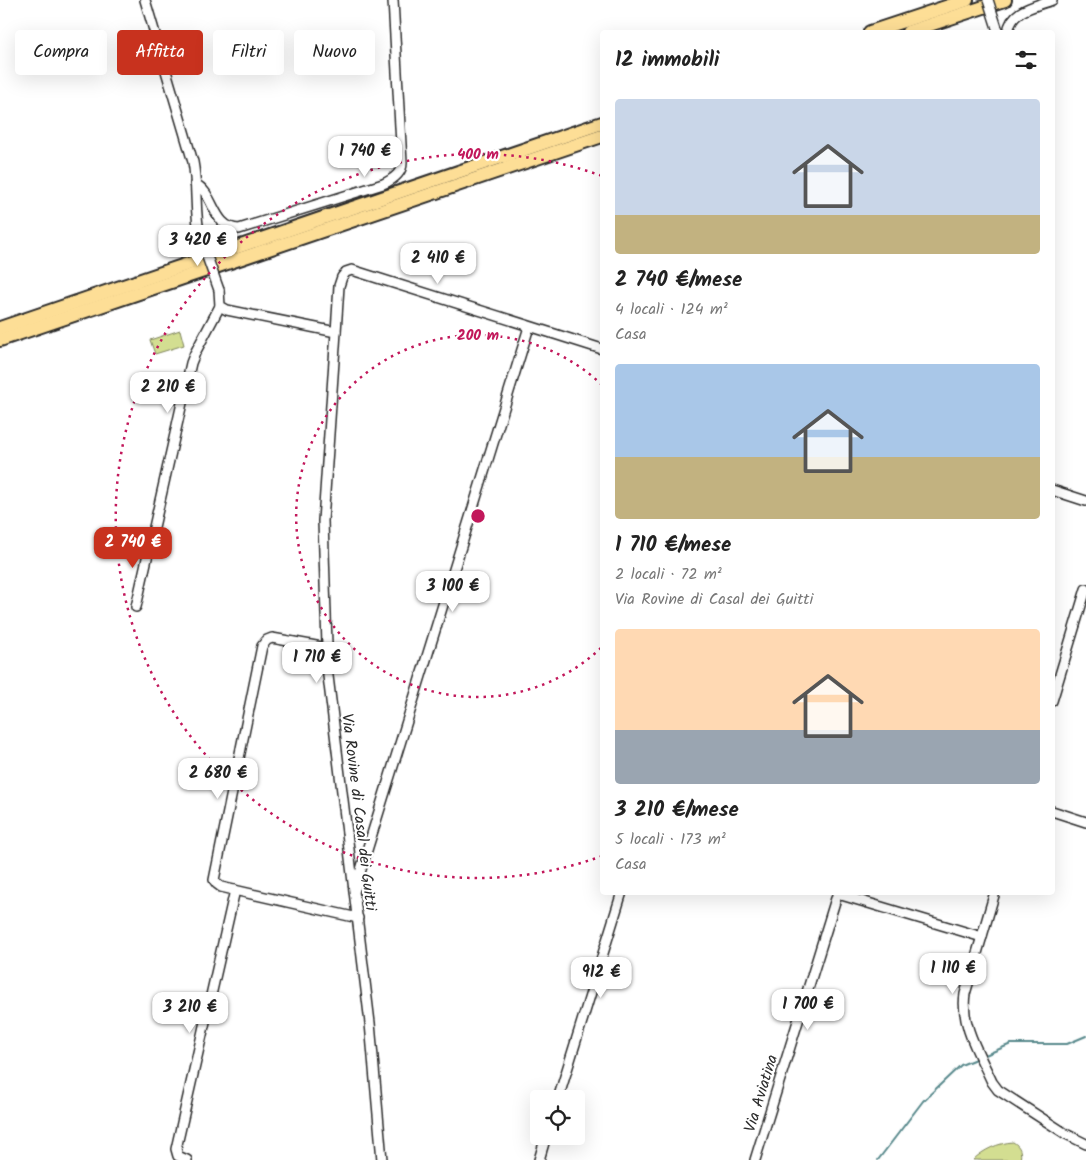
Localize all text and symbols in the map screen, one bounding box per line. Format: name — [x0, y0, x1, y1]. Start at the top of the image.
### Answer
chip: Compra — [15, 30, 107, 75]
chip: Affitta — [117, 30, 203, 75]
chip: Filtri — [213, 30, 284, 75]
chip: Nuovo — [294, 30, 375, 75]
text: 12 immobili — [615, 44, 720, 77]
icon: filters — [1012, 46, 1040, 74]
icon: home — [783, 131, 873, 221]
pin: 1 740 € — [319, 136, 411, 178]
text: 1 740 € — [339, 139, 391, 164]
text: 400 m — [457, 143, 499, 167]
pin: 3 420 € — [152, 224, 244, 267]
text: 3 420 € — [169, 228, 227, 253]
pin: 2 410 € — [392, 242, 484, 285]
text: 2 410 € — [411, 246, 465, 271]
text: 2 740 €/mese — [615, 264, 742, 297]
text: 4 locali · 124 m² — [615, 297, 728, 322]
text: Casa — [615, 322, 646, 347]
text: 200 m — [457, 324, 499, 348]
pin: 2 210 € — [122, 372, 214, 414]
text: 2 210 € — [141, 375, 195, 400]
icon: home — [783, 396, 873, 486]
centre of rings — [469, 507, 487, 525]
pin: 2 740 € — [87, 526, 179, 569]
text: 1 710 €/mese — [615, 529, 731, 562]
text: 2 740 € — [105, 530, 161, 555]
text: 2 locali · 72 m² — [615, 562, 722, 587]
pin: 3 100 € — [407, 570, 499, 613]
text: 3 100 € — [427, 574, 479, 599]
text: Via Rovine di Casal dei Guitti — [615, 587, 813, 612]
pin: 1 710 € — [271, 642, 363, 684]
text: 1 710 € — [293, 645, 341, 670]
icon: home — [783, 661, 873, 751]
street label: Via Rovine di Casal dei Guitti — [334, 712, 383, 913]
pin: 2 680 € — [172, 758, 264, 800]
text: 2 680 € — [189, 761, 247, 786]
text: 3 210 €/mese — [615, 794, 739, 827]
text: 5 locali · 173 m² — [615, 827, 726, 852]
text: Casa — [615, 852, 646, 877]
pin: 1 110 € — [907, 952, 999, 995]
pin: 912 € — [566, 956, 636, 999]
text: 1 110 € — [930, 956, 976, 981]
text: 912 € — [582, 960, 620, 985]
pin: 1 700 € — [762, 988, 854, 1031]
pin: 3 210 € — [144, 992, 236, 1034]
text: 1 700 € — [782, 992, 834, 1017]
text: 3 210 € — [163, 995, 217, 1020]
street label: Via Aviatina — [738, 1051, 785, 1135]
map controls — [530, 1090, 585, 1145]
button: locate — [530, 1090, 585, 1145]

